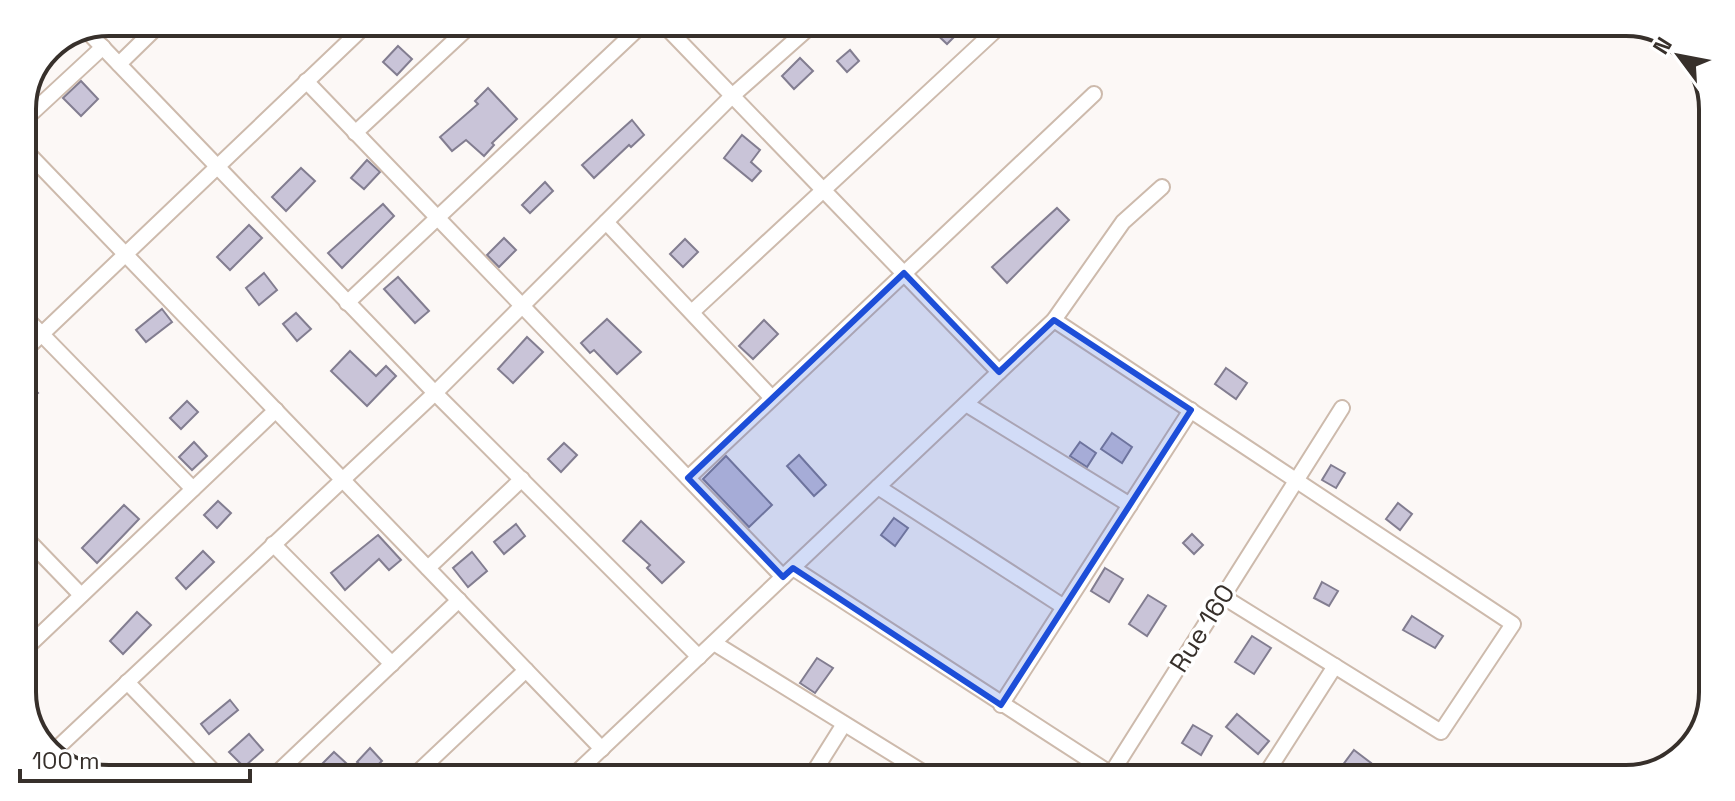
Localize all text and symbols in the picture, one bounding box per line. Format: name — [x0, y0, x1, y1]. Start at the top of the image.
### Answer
north arrow — [1639, 16, 1719, 96]
text: N — [1646, 32, 1678, 59]
street label: Rue 160 — [1162, 578, 1242, 678]
scale bar — [20, 733, 250, 783]
text: 100 m — [32, 745, 100, 776]

